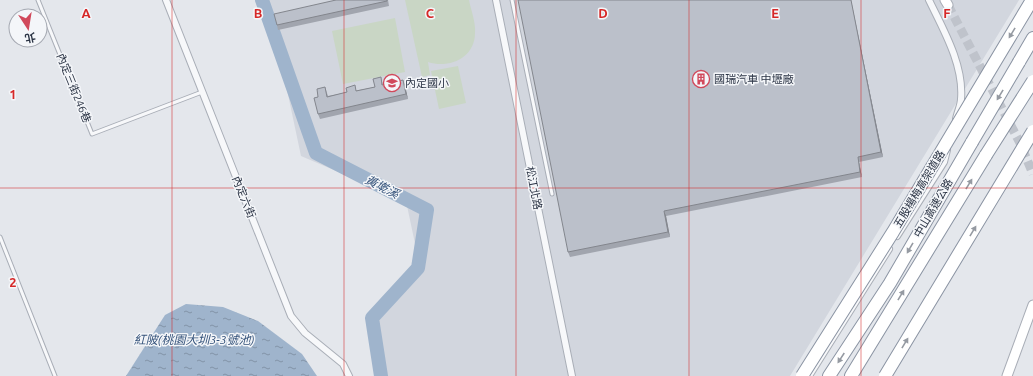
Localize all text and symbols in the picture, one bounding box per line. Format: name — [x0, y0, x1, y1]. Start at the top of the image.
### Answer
text: A — [81, 6, 91, 20]
text: B — [254, 6, 263, 20]
text: C — [426, 6, 435, 20]
text: D — [598, 6, 608, 20]
text: E — [771, 6, 779, 20]
text: F — [943, 6, 951, 20]
north arrow — [8, 8, 48, 48]
one-way arrow — [1009, 27, 1016, 39]
text: 北 — [23, 31, 37, 45]
street label: 內定三街246巷 — [55, 52, 93, 124]
building icon: 國瑞汽車 中壢廠 — [691, 69, 711, 89]
school or university icon: 內定國小 — [382, 73, 402, 93]
place label: 國瑞汽車 中壢廠 — [714, 73, 794, 85]
place label: 內定國小 — [405, 77, 449, 89]
text: 1 — [9, 87, 17, 101]
one-way arrow — [996, 89, 1003, 101]
street label: 五股楊梅高架道路 — [891, 148, 947, 230]
street label: 松江北路 — [524, 165, 544, 211]
water label: 黃墘溪 — [363, 173, 403, 201]
street label: 內定六街 — [230, 174, 258, 220]
street label: 中山高速公路 — [911, 176, 955, 240]
one-way arrow — [965, 178, 972, 190]
one-way arrow — [969, 225, 976, 237]
one-way arrow — [907, 242, 914, 254]
text: 2 — [9, 275, 17, 289]
one-way arrow — [898, 289, 905, 301]
water label: 紅陂(桃園大圳3-3號池) — [134, 333, 255, 347]
one-way arrow — [902, 337, 909, 349]
one-way arrow — [837, 353, 845, 363]

